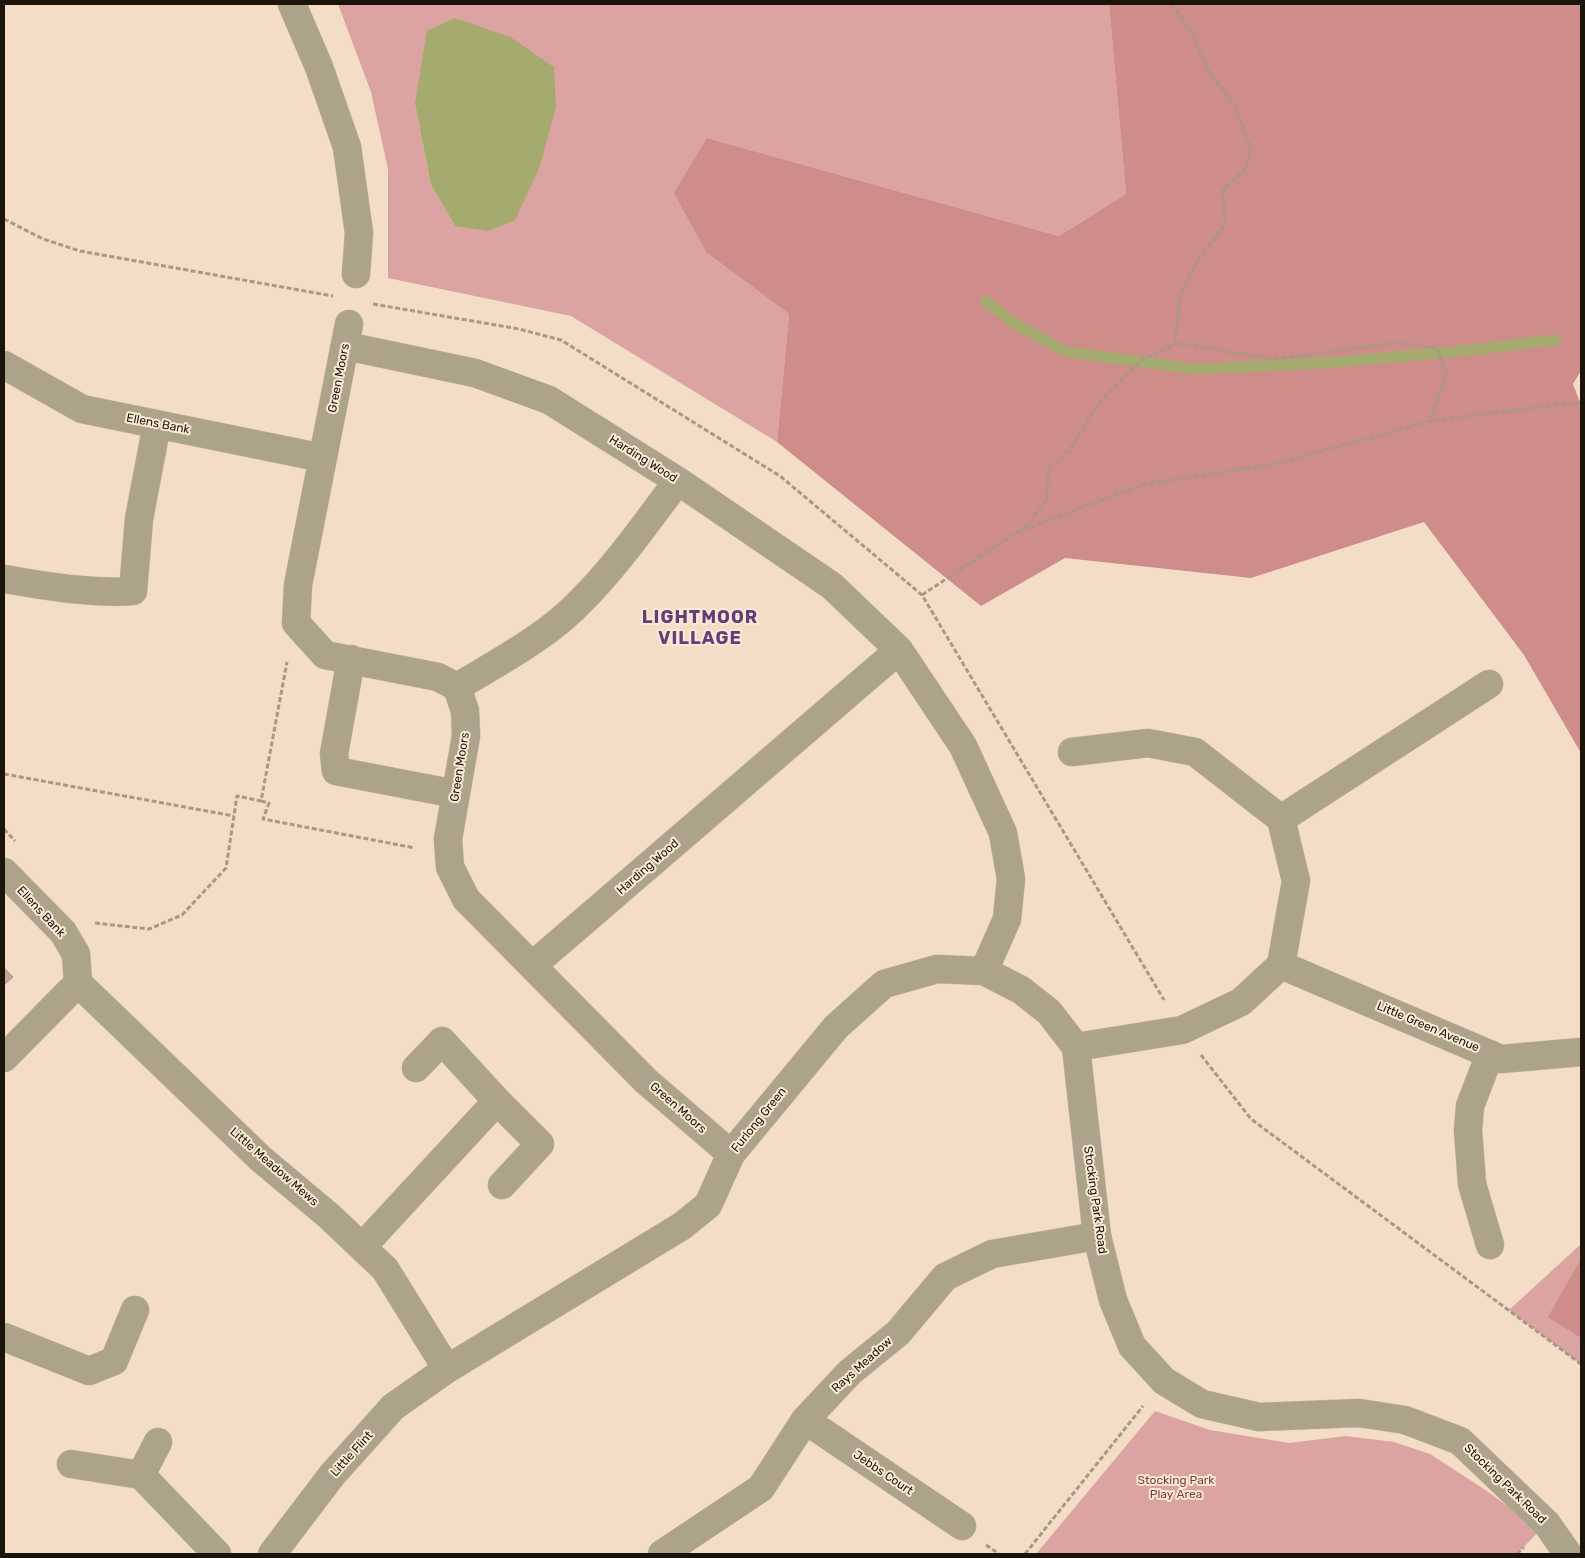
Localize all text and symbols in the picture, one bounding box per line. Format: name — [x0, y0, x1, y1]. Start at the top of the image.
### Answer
street label: Green Moors — [325, 342, 353, 414]
street label: Ellens Bank — [125, 411, 191, 437]
street label: Harding Wood — [606, 432, 680, 486]
district label: LIGHTMOOR VILLAGE — [641, 607, 759, 650]
street label: Green Moors — [447, 731, 473, 803]
street label: Harding Wood — [614, 836, 682, 898]
street label: Ellens Bank — [14, 884, 68, 940]
street label: Little Green Avenue — [1375, 999, 1481, 1055]
street label: Green Moors — [647, 1080, 709, 1136]
street label: Furlong Green — [728, 1085, 790, 1155]
street label: Little Meadow Mews — [227, 1125, 321, 1209]
street label: Stocking Park Road — [1080, 1145, 1110, 1255]
street label: Rays Meadow — [829, 1334, 895, 1396]
street label: Little Flint — [328, 1428, 376, 1480]
street label: Stocking Park Road — [1461, 1441, 1549, 1527]
street label: Jebbs Court — [850, 1448, 916, 1498]
park label: Stocking Park Play Area — [1137, 1474, 1215, 1502]

